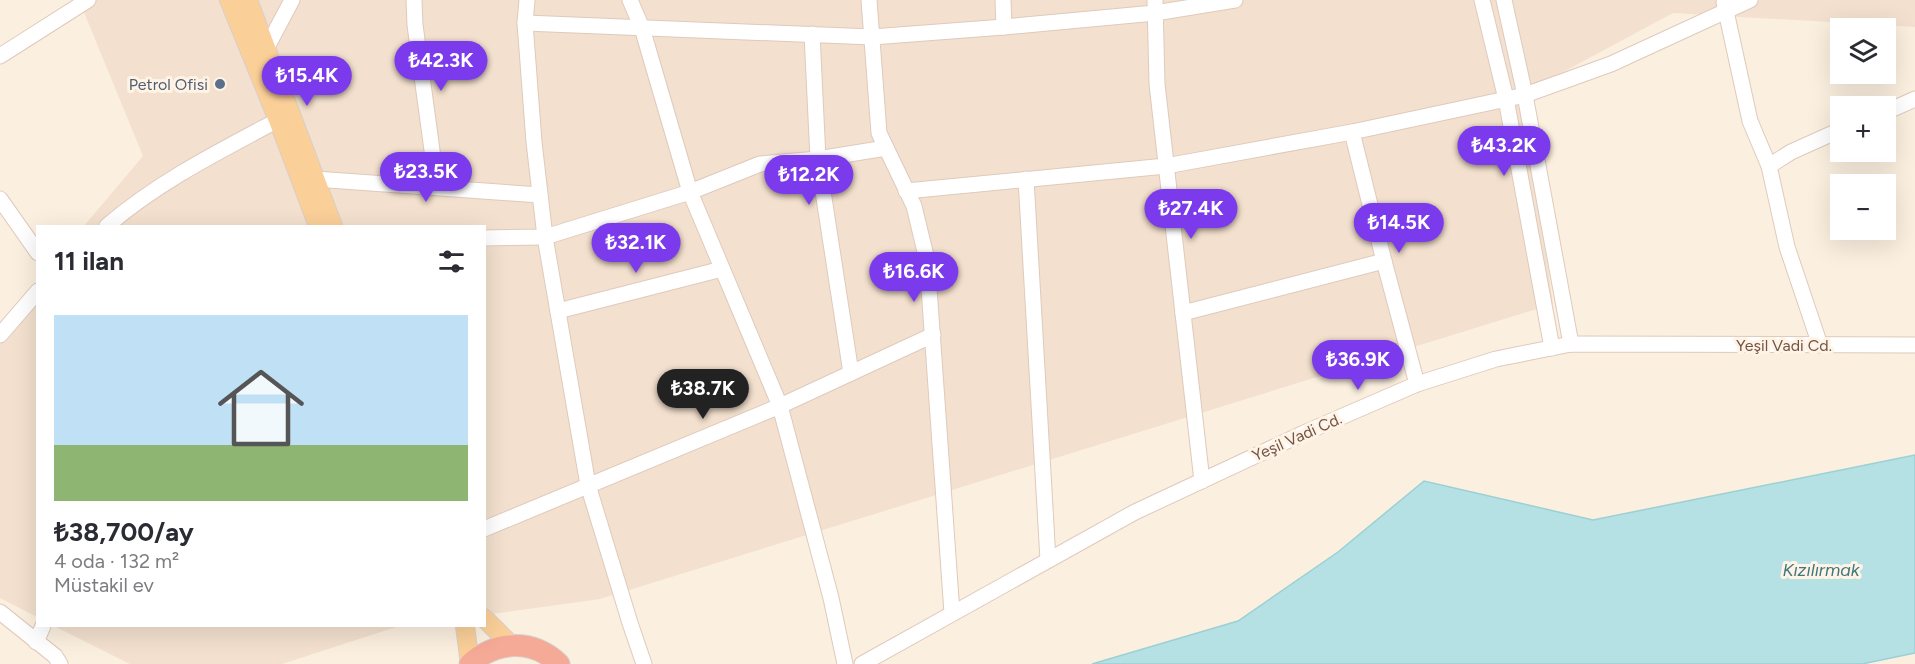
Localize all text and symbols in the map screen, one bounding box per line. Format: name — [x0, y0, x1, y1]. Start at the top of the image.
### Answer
map controls — [1830, 18, 1896, 240]
button: layers — [1830, 18, 1896, 84]
pin: ₺42.3K — [392, 41, 490, 92]
text: ₺42.3K — [408, 48, 474, 72]
pin: ₺15.4K — [258, 56, 356, 107]
text: ₺15.4K — [276, 63, 338, 87]
place label: Petrol Ofisi — [129, 75, 208, 94]
marker: Petrol Ofisi — [213, 77, 227, 91]
button: + — [1830, 96, 1896, 162]
pin: ₺43.2K — [1455, 126, 1553, 177]
text: ₺43.2K — [1471, 133, 1537, 157]
pin: ₺23.5K — [377, 152, 475, 203]
pin: ₺12.2K — [760, 155, 858, 206]
text: ₺23.5K — [394, 159, 458, 183]
text: ₺12.2K — [778, 162, 840, 186]
button: − — [1830, 174, 1896, 240]
pin: ₺27.4K — [1142, 189, 1240, 240]
text: ₺27.4K — [1158, 196, 1224, 220]
pin: ₺14.5K — [1350, 203, 1448, 254]
text: ₺14.5K — [1368, 210, 1430, 234]
pin: ₺32.1K — [587, 223, 685, 274]
text: ₺32.1K — [606, 230, 666, 254]
text: 11 ilan — [54, 245, 124, 277]
icon: filters — [435, 245, 468, 278]
pin: ₺16.6K — [865, 252, 963, 303]
text: ₺16.6K — [883, 259, 945, 283]
street label: Yeşil Vadi Cd. — [1736, 336, 1832, 355]
pin: ₺36.9K — [1309, 340, 1407, 391]
text: ₺36.9K — [1326, 347, 1390, 371]
icon: home — [207, 354, 315, 462]
pin: ₺38.7K — [654, 369, 752, 420]
text: ₺38.7K — [671, 376, 735, 400]
street label: Yeşil Vadi Cd. — [1249, 409, 1345, 465]
text: ₺38,700/ay — [54, 516, 194, 548]
text: 4 oda · 132 m² — [54, 549, 179, 573]
water label: Kızılırmak — [1782, 559, 1861, 581]
text: Müstakil ev — [54, 573, 154, 597]

